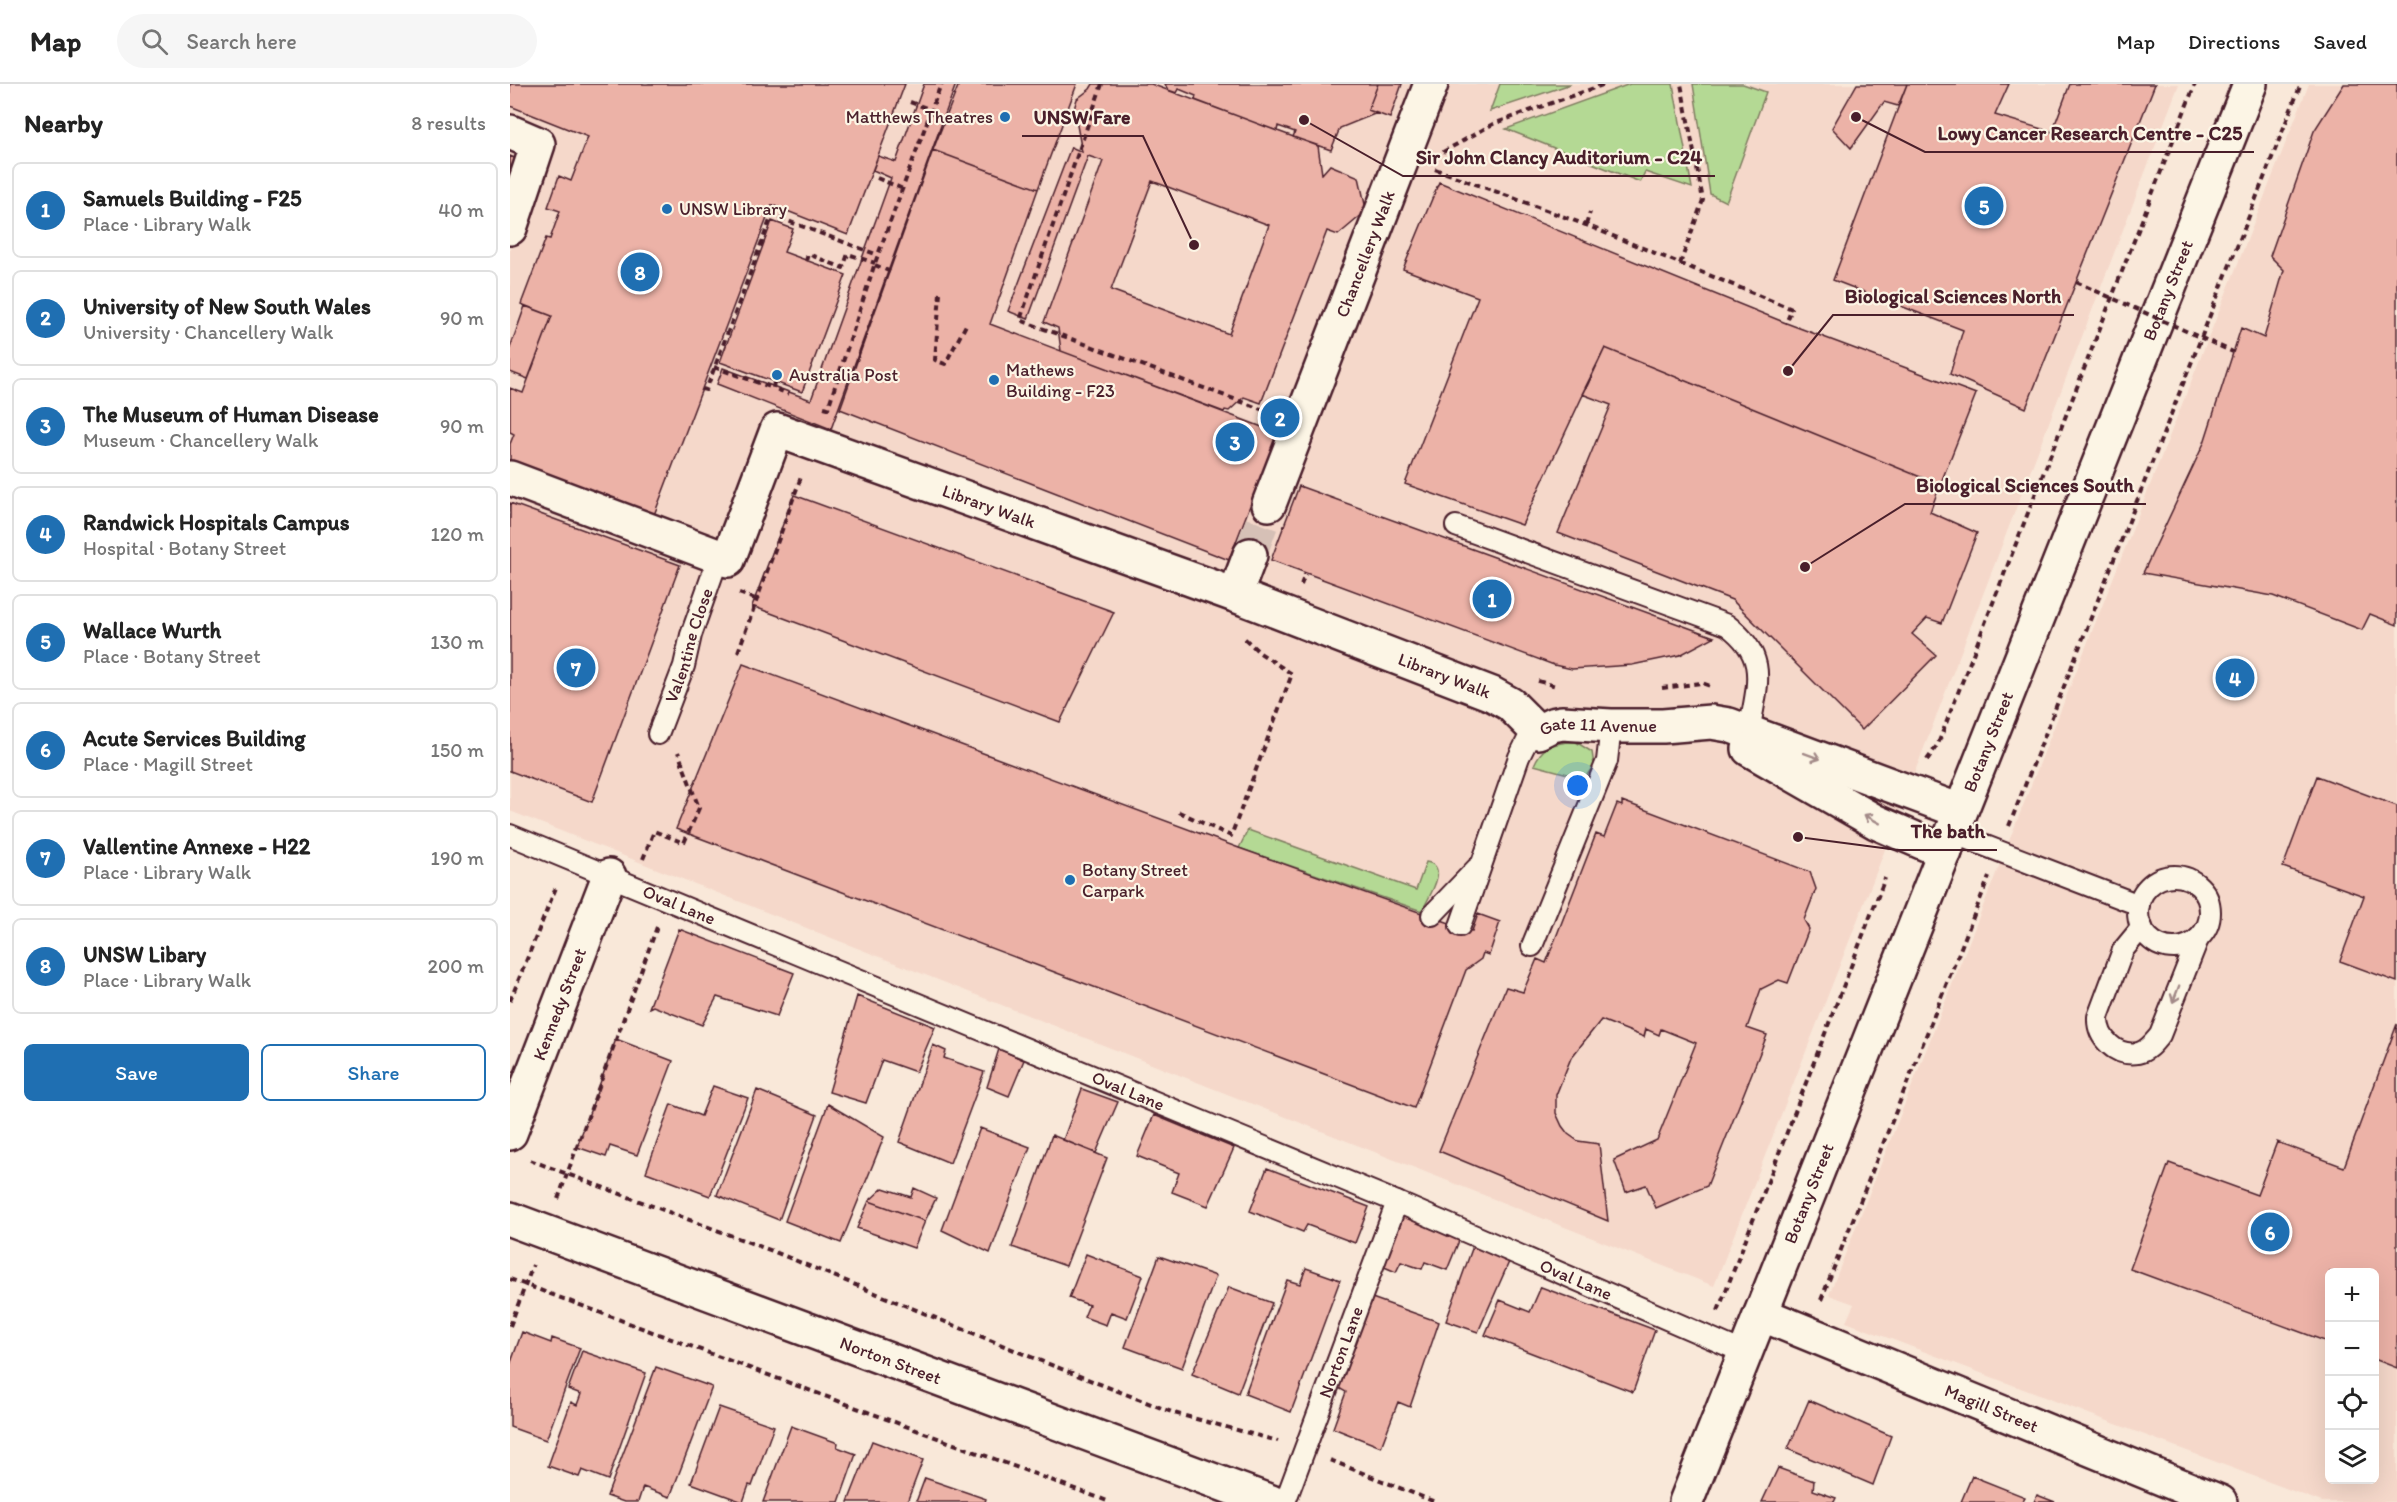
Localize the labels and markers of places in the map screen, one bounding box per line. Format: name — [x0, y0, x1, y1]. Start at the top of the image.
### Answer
callout: UNSW Fare — [1022, 98, 1143, 136]
place label: Matthews Theatres — [846, 106, 993, 128]
marker: Matthews Theatres — [998, 110, 1012, 124]
callout: Lowy Cancer Research Centre - C25 — [1925, 114, 2254, 152]
callout: Sir John Clancy Auditorium - C24 — [1403, 138, 1715, 176]
pin: 5 — [1964, 184, 2004, 228]
place label: UNSW Library — [679, 198, 787, 220]
marker: UNSW Library — [660, 202, 674, 216]
pin: 8 — [620, 250, 660, 294]
callout: Biological Sciences North — [1833, 277, 2074, 315]
place label: Mathews Building - F23 — [1006, 359, 1115, 402]
place label: Australia Post — [789, 364, 899, 386]
marker: Australia Post — [770, 368, 784, 382]
marker: Mathews Building - F23 — [987, 373, 1001, 387]
pin: 2 — [1260, 396, 1300, 440]
pin: 3 — [1216, 420, 1254, 464]
callout: Biological Sciences South — [1905, 466, 2146, 504]
pin: 1 — [1472, 576, 1512, 622]
pin: 7 — [556, 646, 596, 690]
pin: 4 — [2216, 656, 2254, 700]
callout: The bath — [1898, 812, 1997, 850]
place label: Botany Street Carpark — [1082, 859, 1188, 902]
marker: Botany Street Carpark — [1063, 873, 1077, 887]
pin: 6 — [2250, 1210, 2290, 1254]

